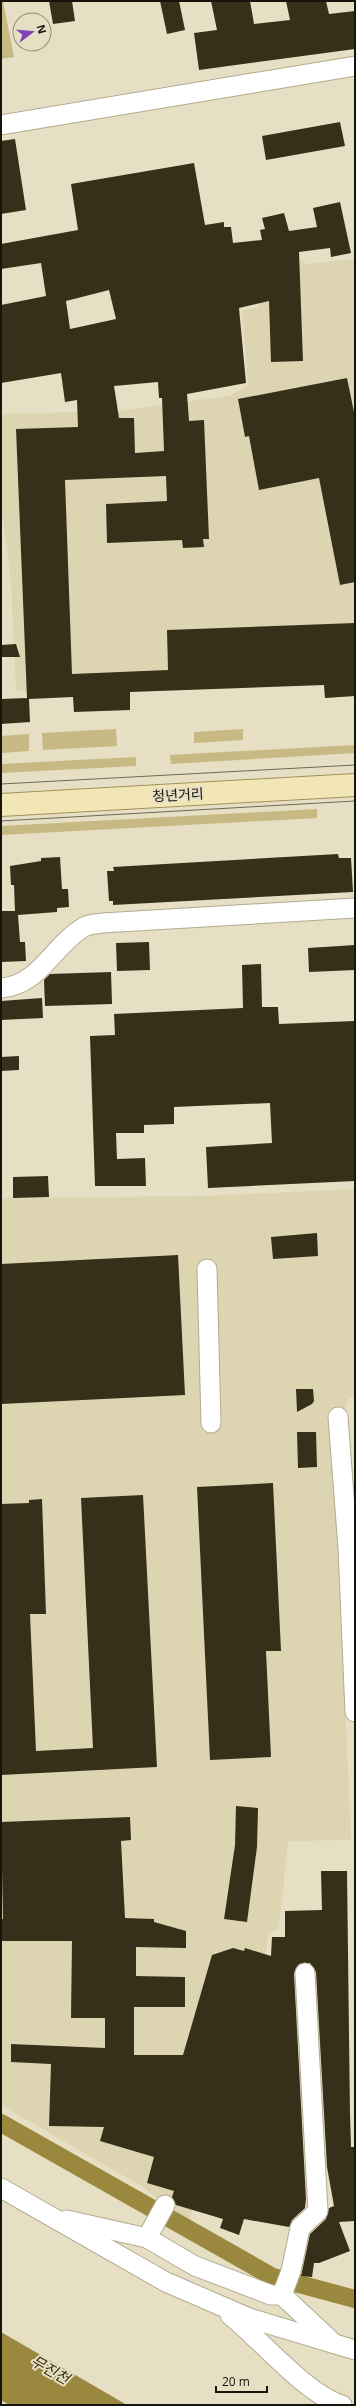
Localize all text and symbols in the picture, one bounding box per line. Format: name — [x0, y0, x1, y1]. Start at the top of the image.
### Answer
north arrow — [12, 12, 52, 52]
text: N — [34, 23, 51, 35]
street label: 청년거리 — [152, 784, 204, 805]
water label: 무진천 — [28, 2350, 75, 2389]
scale bar — [216, 2368, 267, 2394]
text: 20 m — [222, 2373, 250, 2390]

